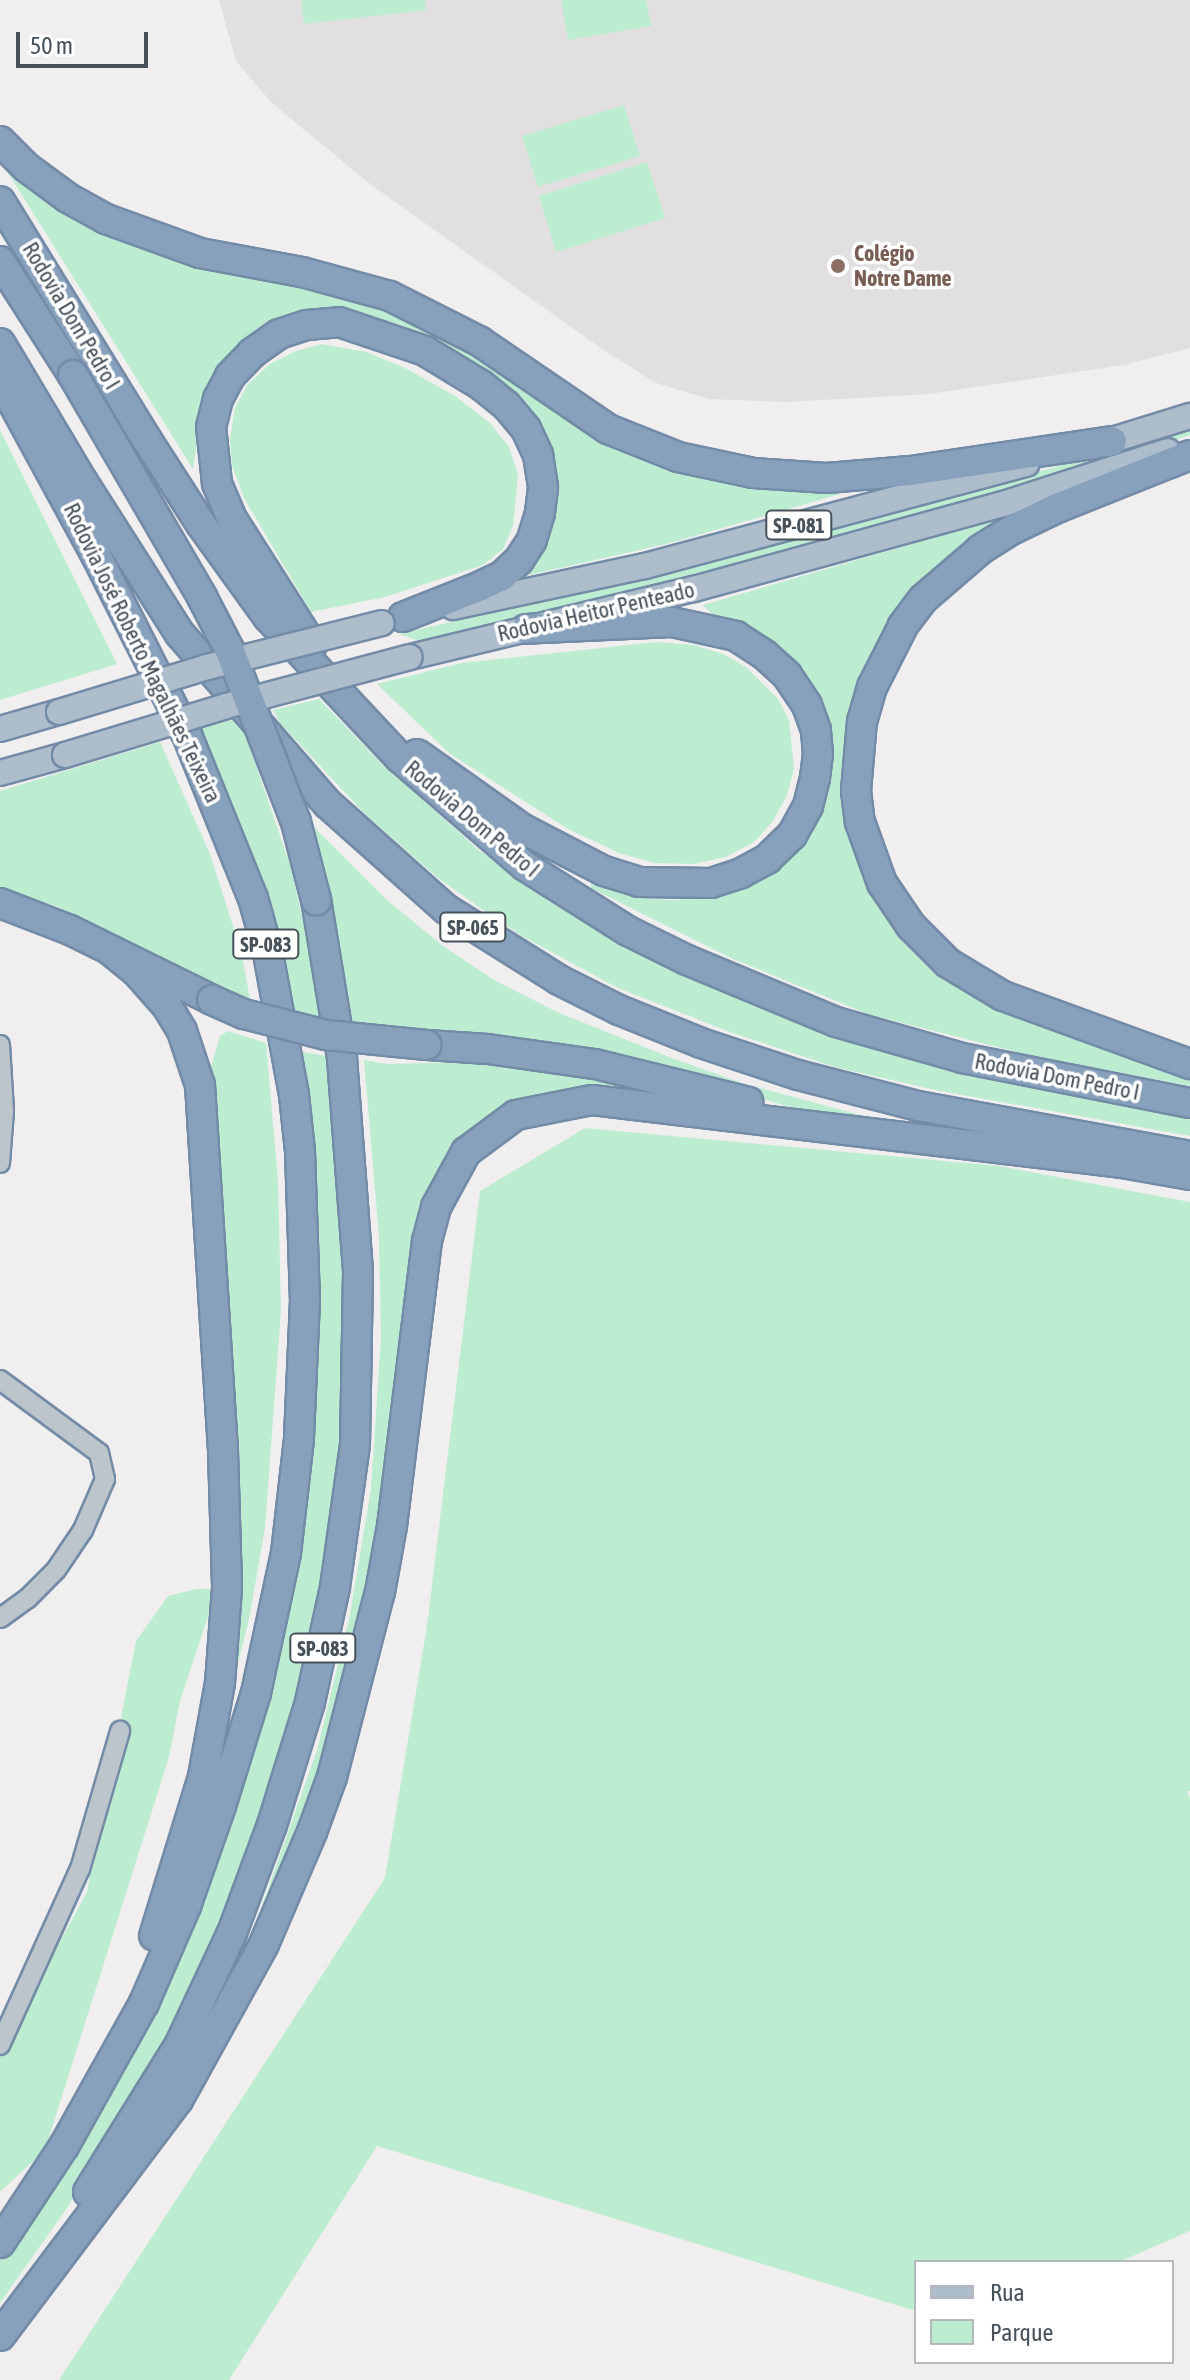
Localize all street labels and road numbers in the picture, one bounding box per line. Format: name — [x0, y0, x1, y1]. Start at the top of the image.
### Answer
street label: Rodovia Dom Pedro I — [17, 238, 125, 394]
street label: Rodovia José Roberto Magalhães Teixeira — [58, 499, 226, 807]
road number: SP-081 — [765, 509, 833, 541]
street label: Rodovia Heitor Penteado — [495, 576, 697, 648]
street label: Rodovia Dom Pedro I — [400, 755, 544, 883]
road number: SP-065 — [439, 911, 507, 943]
road number: SP-083 — [232, 928, 300, 960]
street label: Rodovia Dom Pedro I — [972, 1048, 1142, 1106]
road number: SP-083 — [289, 1632, 357, 1664]

